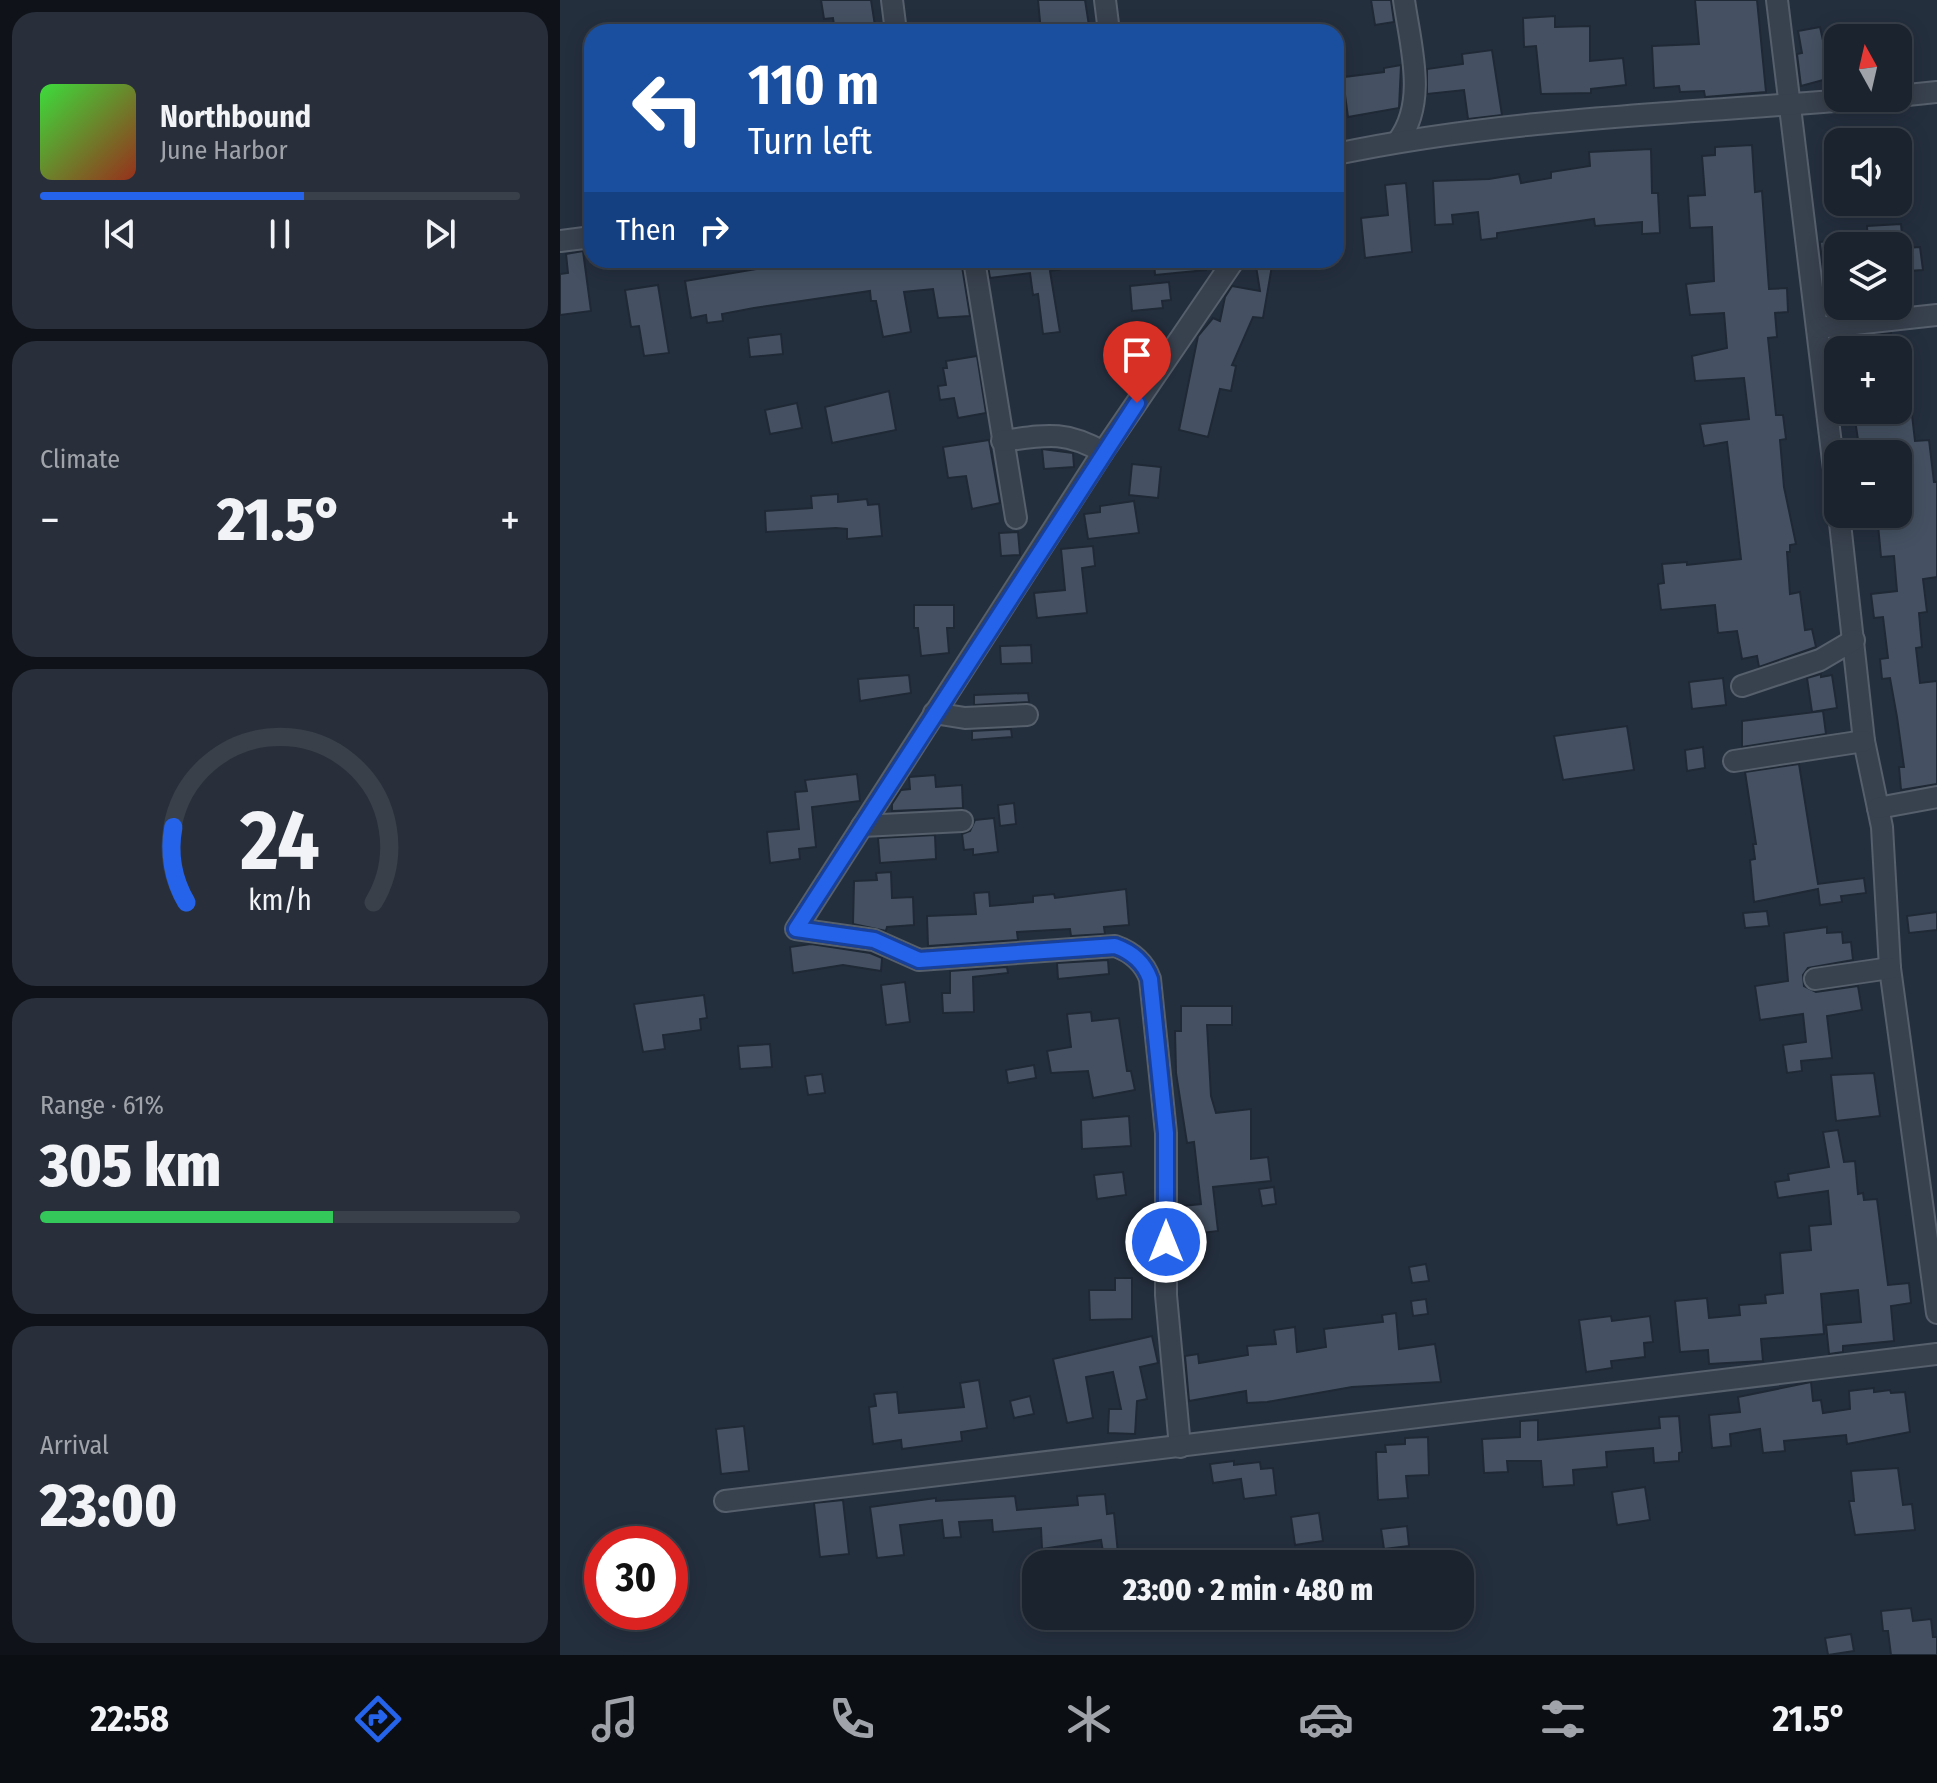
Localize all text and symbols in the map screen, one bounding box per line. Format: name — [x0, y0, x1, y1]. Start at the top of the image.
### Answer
north arrow — [1824, 24, 1912, 112]
map controls — [1824, 24, 1912, 528]
text: 110 m — [748, 52, 879, 119]
icon: left — [616, 56, 720, 160]
text: Northbound — [160, 99, 311, 135]
text: Turn left — [748, 120, 872, 164]
button: sound — [1824, 128, 1912, 216]
text: June Harbor — [160, 135, 288, 166]
icon: right — [692, 208, 736, 252]
icon: previous — [98, 212, 142, 256]
icon: pause — [258, 212, 302, 256]
icon: next — [418, 212, 462, 256]
text: Then — [616, 212, 676, 248]
button: layers — [1824, 232, 1912, 320]
pin — [1103, 321, 1171, 403]
icon: arrive — [1115, 333, 1159, 377]
button: + — [1824, 336, 1912, 424]
button: − — [1824, 440, 1912, 528]
text: Climate — [40, 444, 120, 475]
text: 21.5° — [217, 484, 343, 556]
text: − — [40, 494, 60, 547]
text: + — [500, 494, 520, 547]
text: 24 — [239, 791, 320, 891]
text: km/h — [248, 884, 312, 919]
text: Range · 61% — [40, 1090, 164, 1121]
text: 305 km — [40, 1130, 221, 1202]
position arrow — [1124, 1200, 1208, 1284]
text: Arrival — [40, 1430, 109, 1461]
text: 23:00 — [40, 1470, 177, 1542]
speed limit sign: 30 — [584, 1526, 688, 1630]
text: 23:00 · 2 min · 480 m — [1123, 1572, 1373, 1608]
icon: directions — [350, 1691, 406, 1747]
icon: music — [587, 1691, 643, 1747]
icon: phone — [824, 1691, 880, 1747]
icon: climate — [1061, 1691, 1117, 1747]
icon: car — [1298, 1691, 1354, 1747]
icon: filters — [1535, 1691, 1591, 1747]
text: 22:58 — [91, 1697, 169, 1741]
text: 21.5° — [1772, 1697, 1846, 1741]

